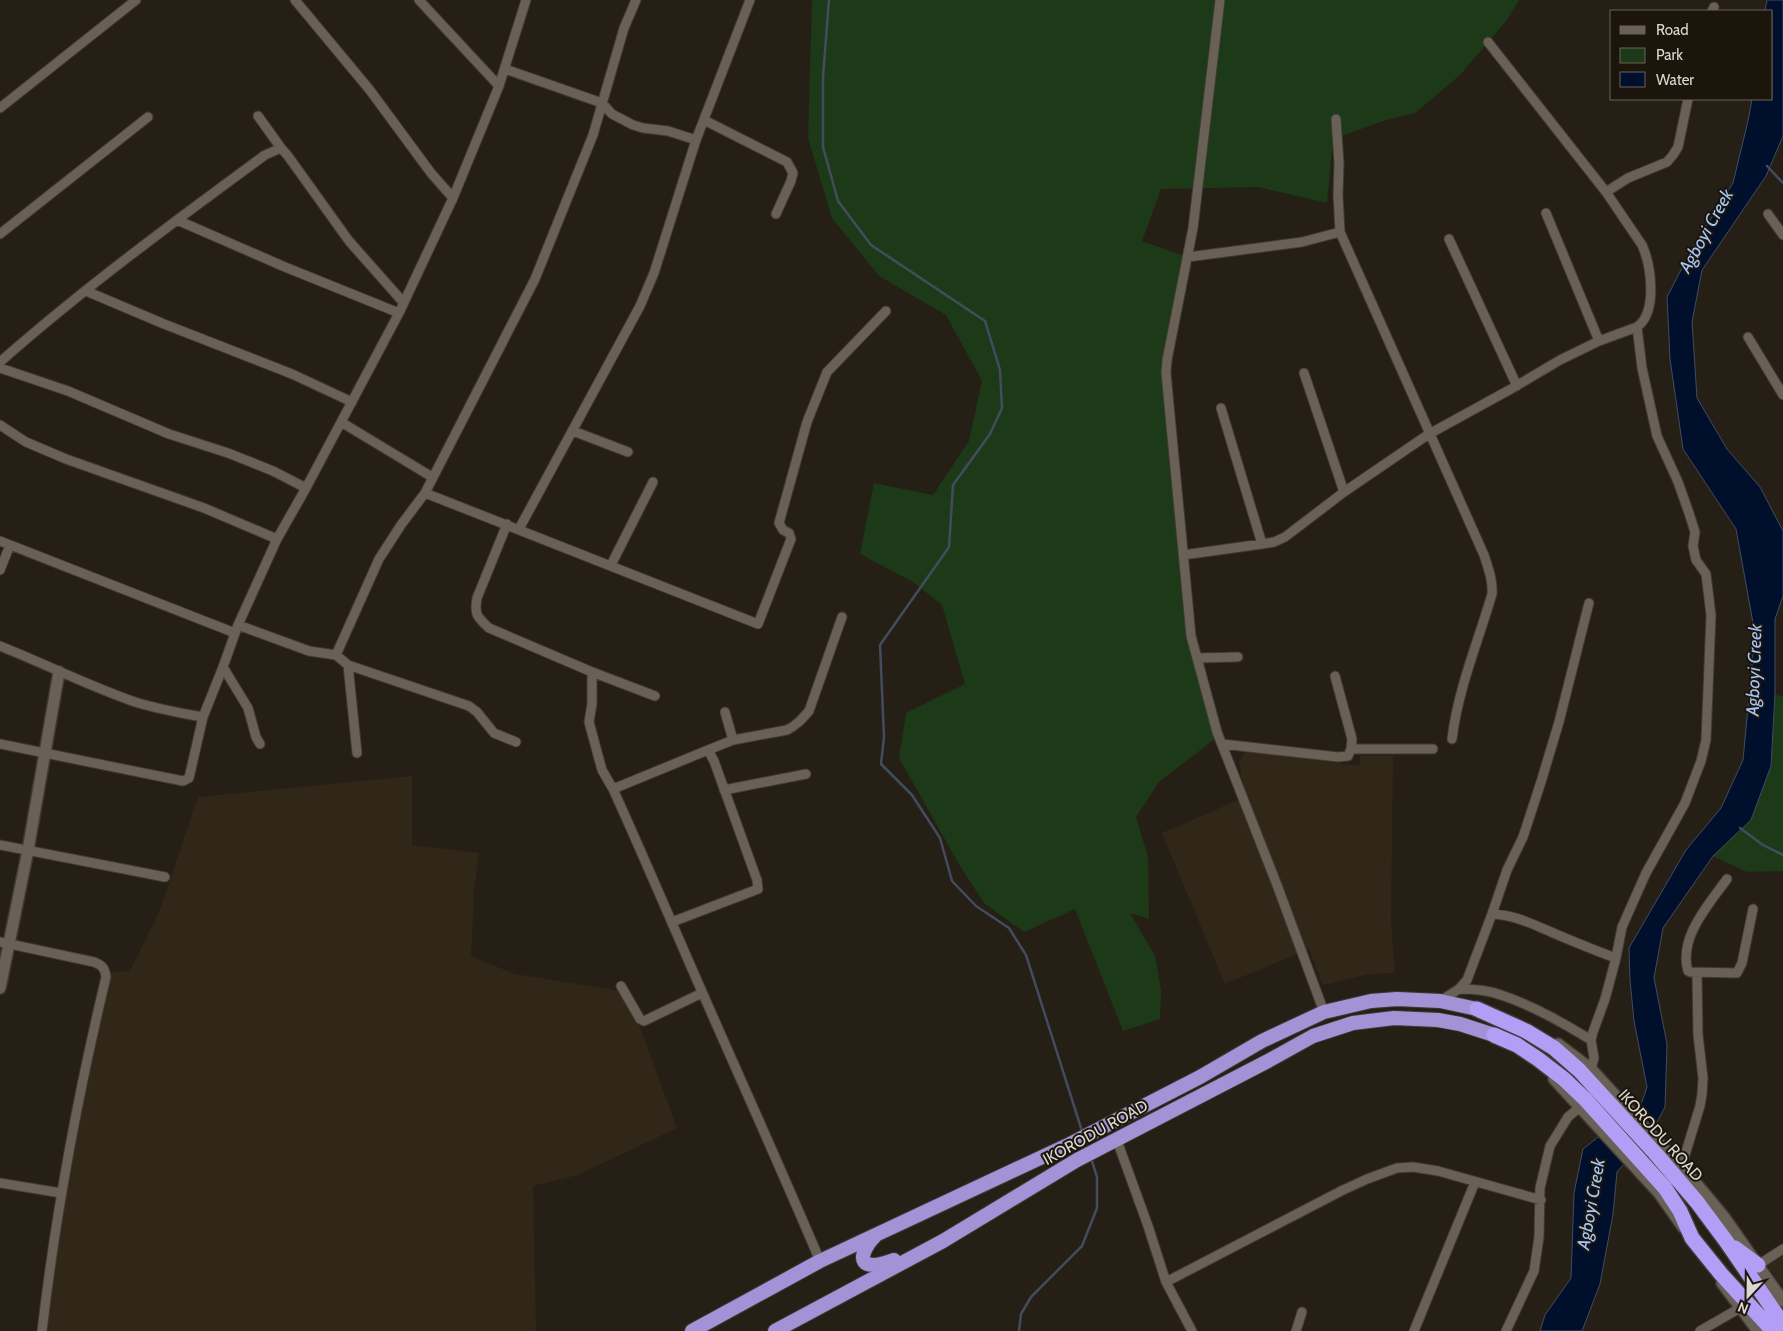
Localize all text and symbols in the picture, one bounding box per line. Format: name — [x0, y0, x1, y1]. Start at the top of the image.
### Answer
legend — [1610, 10, 1773, 100]
text: Road — [1656, 21, 1689, 39]
text: Park — [1656, 46, 1683, 64]
text: Water — [1656, 71, 1694, 89]
water label: Agboyi Creek — [1674, 184, 1739, 278]
water label: Agboyi Creek — [1741, 622, 1767, 718]
street label: IKORODU ROAD — [1614, 1085, 1707, 1185]
street label: IKORODU ROAD — [1039, 1096, 1151, 1169]
water label: Agboyi Creek — [1572, 1155, 1610, 1252]
north arrow — [1723, 1271, 1773, 1321]
text: N — [1735, 1298, 1751, 1318]

